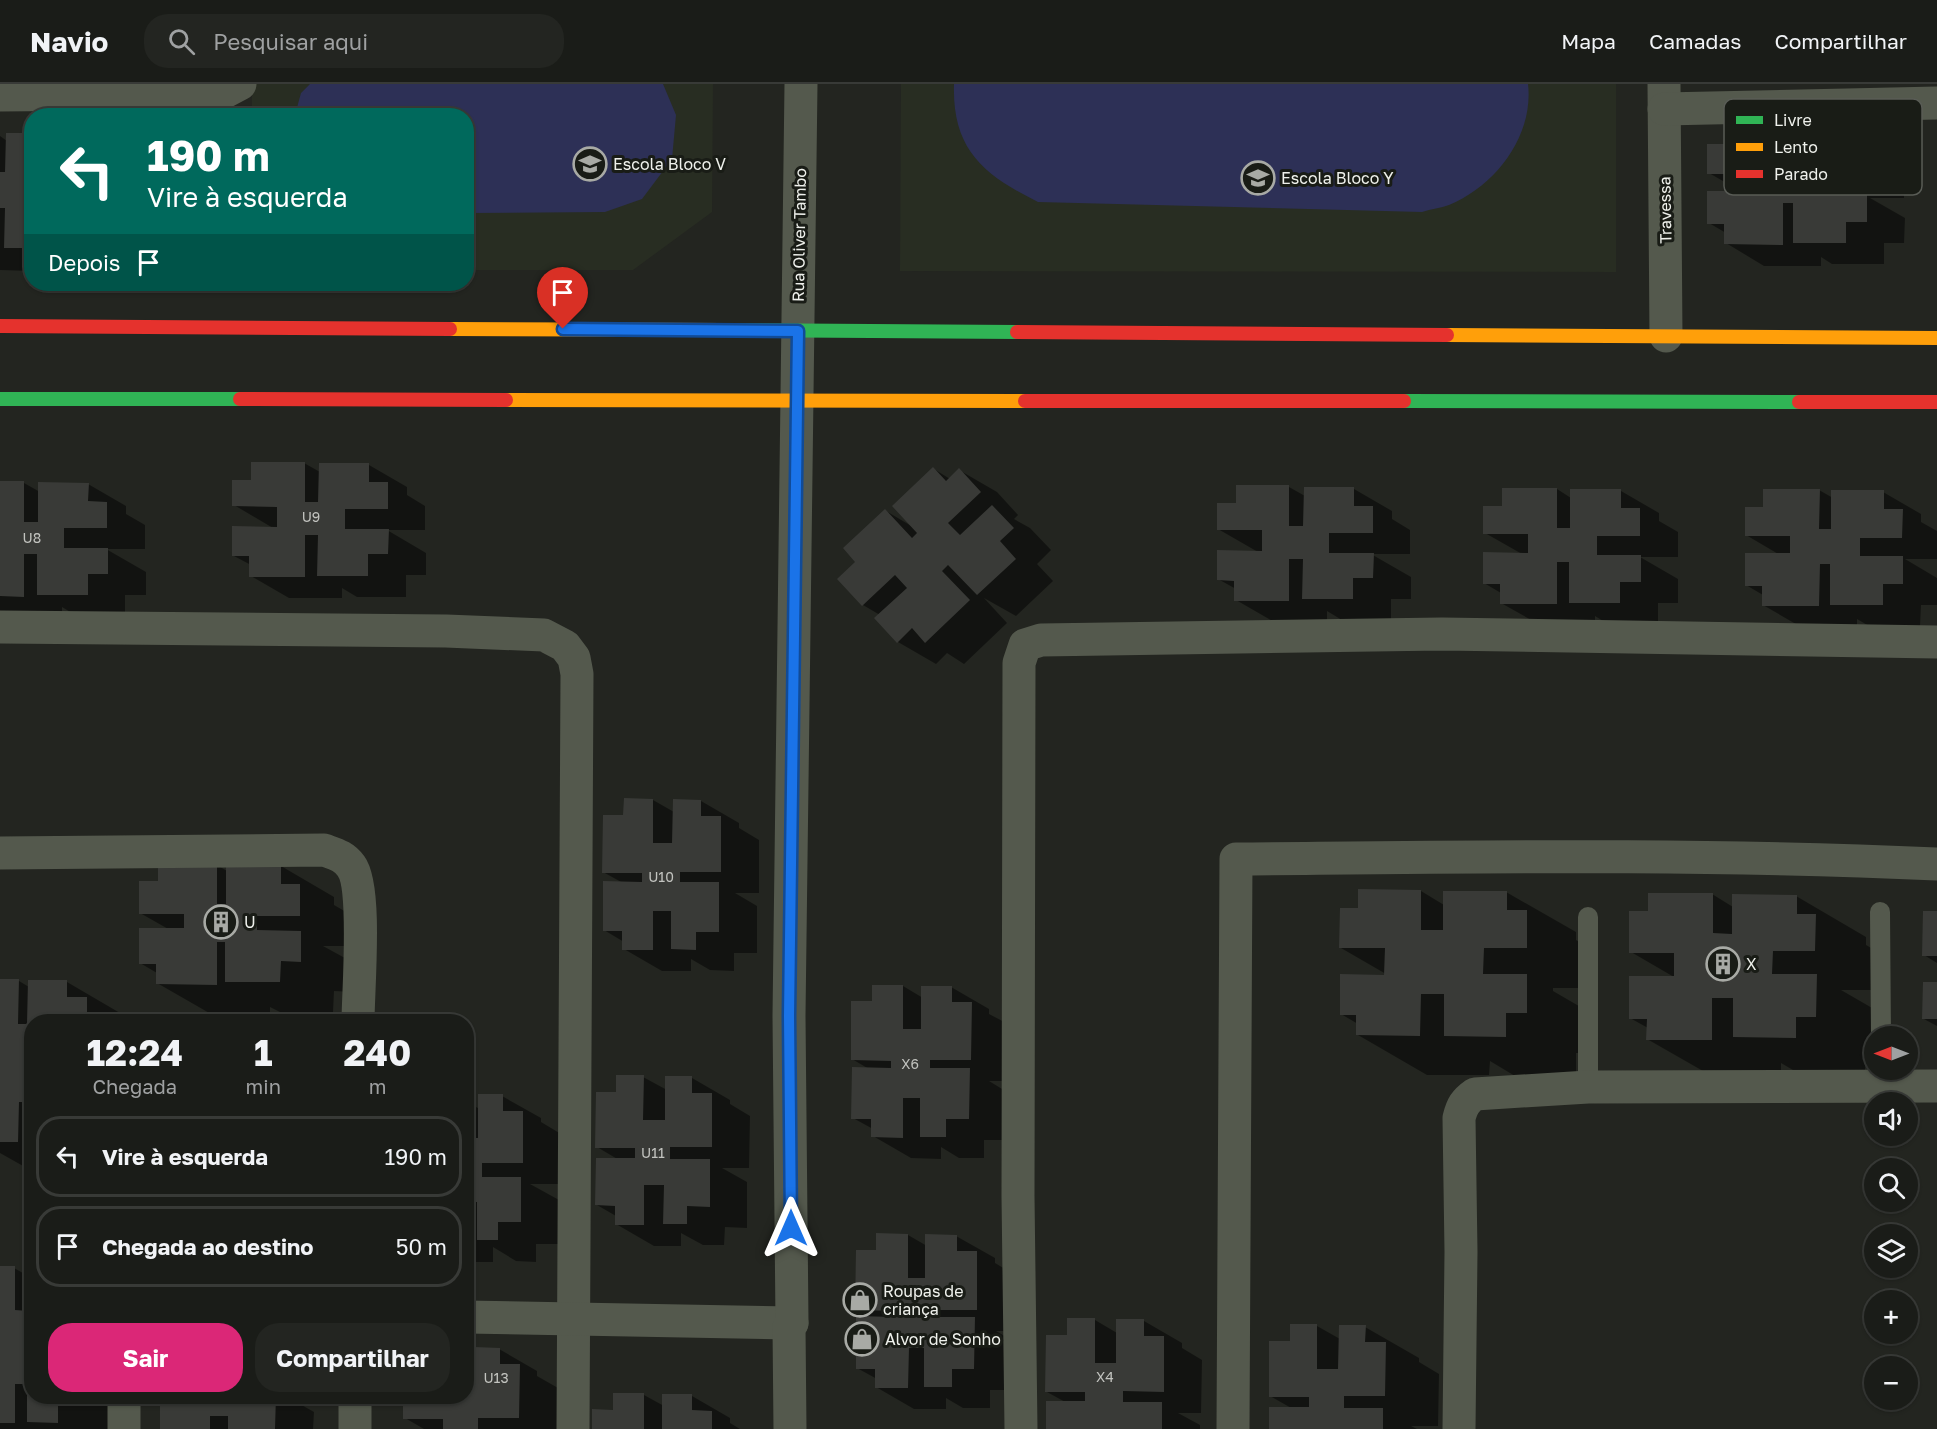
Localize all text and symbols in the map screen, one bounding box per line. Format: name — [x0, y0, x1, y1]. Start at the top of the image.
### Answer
search box — [144, 14, 564, 68]
text: Navio — [30, 25, 108, 58]
icon: search — [165, 25, 198, 58]
text: Pesquisar aqui — [213, 28, 368, 55]
text: Mapa — [1561, 28, 1616, 54]
text: Camadas — [1649, 28, 1741, 54]
text: Compartilhar — [1774, 28, 1907, 54]
legend — [1724, 99, 1922, 195]
text: Livre — [1774, 110, 1812, 130]
text: 190 m — [147, 130, 270, 180]
icon: left — [48, 132, 126, 210]
text: Lento — [1774, 137, 1818, 157]
school or university icon: Escola Bloco V — [572, 146, 608, 182]
place label: Escola Bloco V — [613, 154, 726, 174]
school or university icon: Escola Bloco Y — [1240, 160, 1276, 196]
text: Parado — [1774, 164, 1828, 184]
street label: Rua Oliver Tambo — [788, 168, 810, 302]
place label: Escola Bloco Y — [1281, 168, 1394, 188]
street label: Travessa — [1654, 176, 1676, 244]
text: Vire à esquerda — [147, 181, 348, 213]
icon: arrive — [132, 246, 165, 279]
text: Depois — [48, 249, 120, 276]
pin — [537, 267, 588, 329]
icon: arrive — [546, 276, 579, 309]
house number: U9 — [302, 508, 320, 525]
house number: U8 — [23, 529, 41, 546]
house number: U10 — [648, 868, 674, 885]
building icon: U — [203, 904, 239, 940]
place label: U — [244, 912, 256, 932]
building icon: X — [1705, 946, 1741, 982]
place label: X — [1746, 954, 1757, 974]
north arrow — [1864, 1026, 1918, 1080]
map controls — [1864, 1026, 1918, 1410]
text: 12:24 — [87, 1031, 183, 1074]
text: 1 — [254, 1031, 273, 1074]
text: 240 — [344, 1031, 411, 1074]
house number: X6 — [901, 1055, 919, 1072]
text: Chegada — [92, 1074, 177, 1098]
text: min — [246, 1074, 281, 1098]
text: m — [369, 1074, 386, 1098]
button: sound — [1864, 1092, 1918, 1146]
icon: left — [51, 1140, 84, 1173]
text: Vire à esquerda — [102, 1143, 268, 1170]
text: 190 m — [384, 1143, 447, 1170]
house number: U11 — [641, 1144, 665, 1161]
button: search — [1864, 1158, 1918, 1212]
position arrow — [759, 1196, 823, 1260]
button: layers — [1864, 1224, 1918, 1278]
icon: arrive — [51, 1230, 84, 1263]
text: Chegada ao destino — [102, 1233, 314, 1260]
text: 50 m — [396, 1233, 447, 1260]
place label: Roupas de criança — [883, 1281, 963, 1319]
shop icon: Roupas de criança — [842, 1282, 878, 1318]
button: + — [1864, 1290, 1918, 1344]
shop icon: Alvor de Sonho — [844, 1321, 880, 1357]
button: Sair — [48, 1323, 243, 1392]
button: Compartilhar — [255, 1323, 450, 1392]
place label: Alvor de Sonho — [885, 1329, 1001, 1349]
button: − — [1864, 1356, 1918, 1410]
house number: X4 — [1096, 1368, 1114, 1385]
house number: U13 — [483, 1369, 509, 1386]

